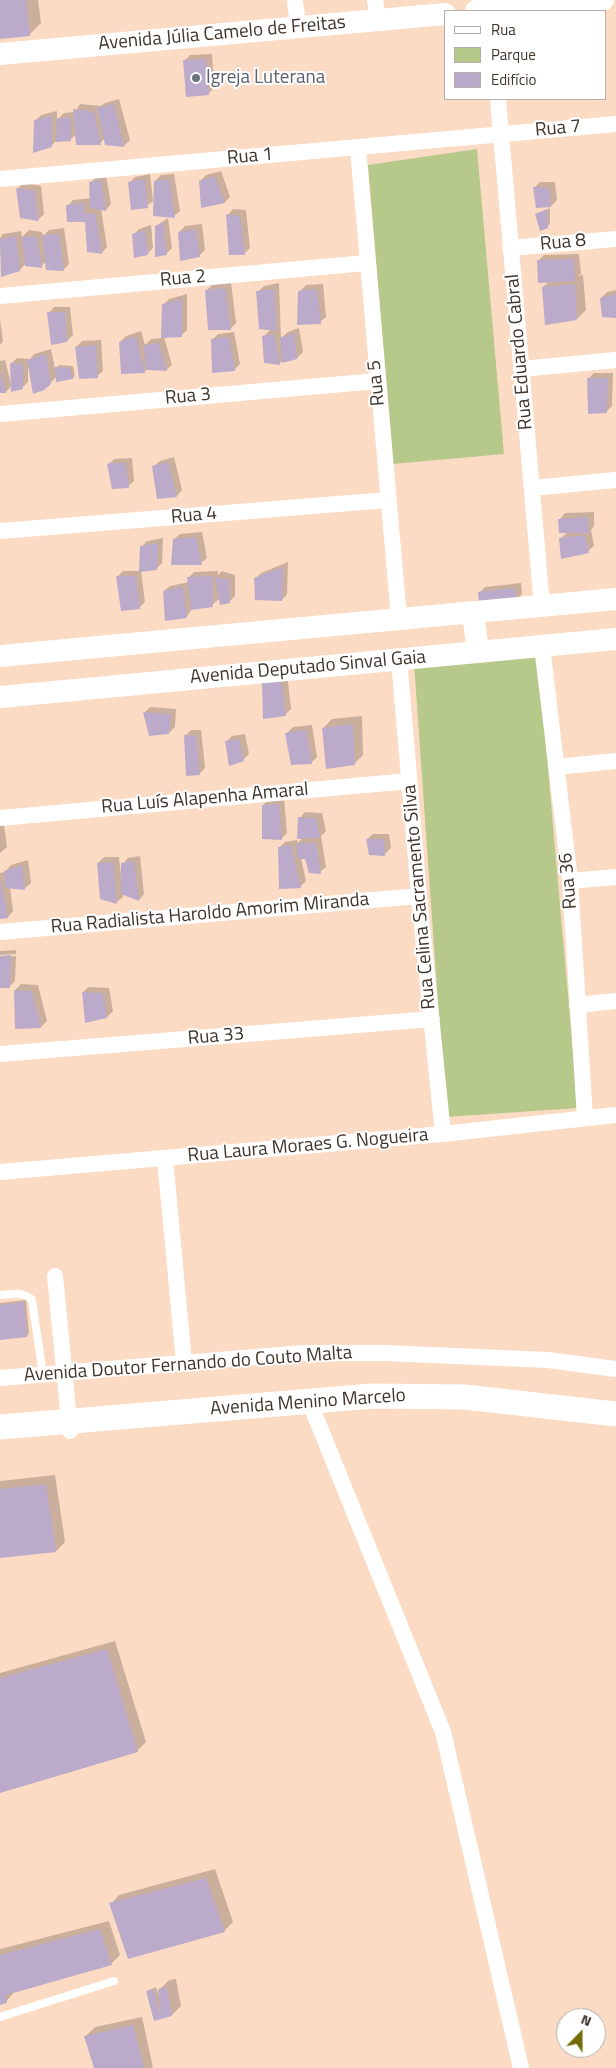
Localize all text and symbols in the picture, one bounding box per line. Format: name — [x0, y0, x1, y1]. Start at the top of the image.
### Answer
legend — [444, 10, 606, 100]
street label: Avenida Júlia Camelo de Freitas — [97, 12, 347, 56]
text: Rua — [491, 18, 516, 41]
text: Parque — [491, 43, 536, 66]
place label: Igreja Luterana — [206, 67, 325, 89]
text: Edifício — [491, 68, 536, 91]
marker: Igreja Luterana — [190, 72, 202, 84]
street label: Rua 7 — [534, 116, 582, 142]
street label: Rua 1 — [226, 144, 274, 170]
street label: Rua 8 — [539, 230, 587, 256]
street label: Rua 2 — [159, 266, 207, 292]
street label: Rua Eduardo Cabral — [502, 273, 538, 431]
street label: Rua 5 — [364, 359, 390, 407]
street label: Rua 3 — [164, 384, 212, 410]
street label: Rua 4 — [170, 503, 218, 529]
street label: Avenida Deputado Sinval Gaia — [189, 646, 427, 690]
street label: Rua Luís Alapenha Amaral — [100, 779, 310, 819]
street label: Rua Celina Sacramento Silva — [399, 784, 441, 1010]
street label: Rua 36 — [555, 852, 583, 910]
street label: Rua Radialista Haroldo Amorim Miranda — [50, 889, 370, 939]
street label: Rua 33 — [187, 1023, 245, 1051]
street label: Rua Laura Moraes G. Nogueira — [187, 1124, 429, 1168]
street label: Avenida Doutor Fernando do Couto Malta — [23, 1342, 353, 1388]
street label: Avenida Menino Marcelo — [209, 1385, 407, 1421]
north arrow — [556, 2008, 606, 2058]
text: N — [578, 2008, 595, 2031]

